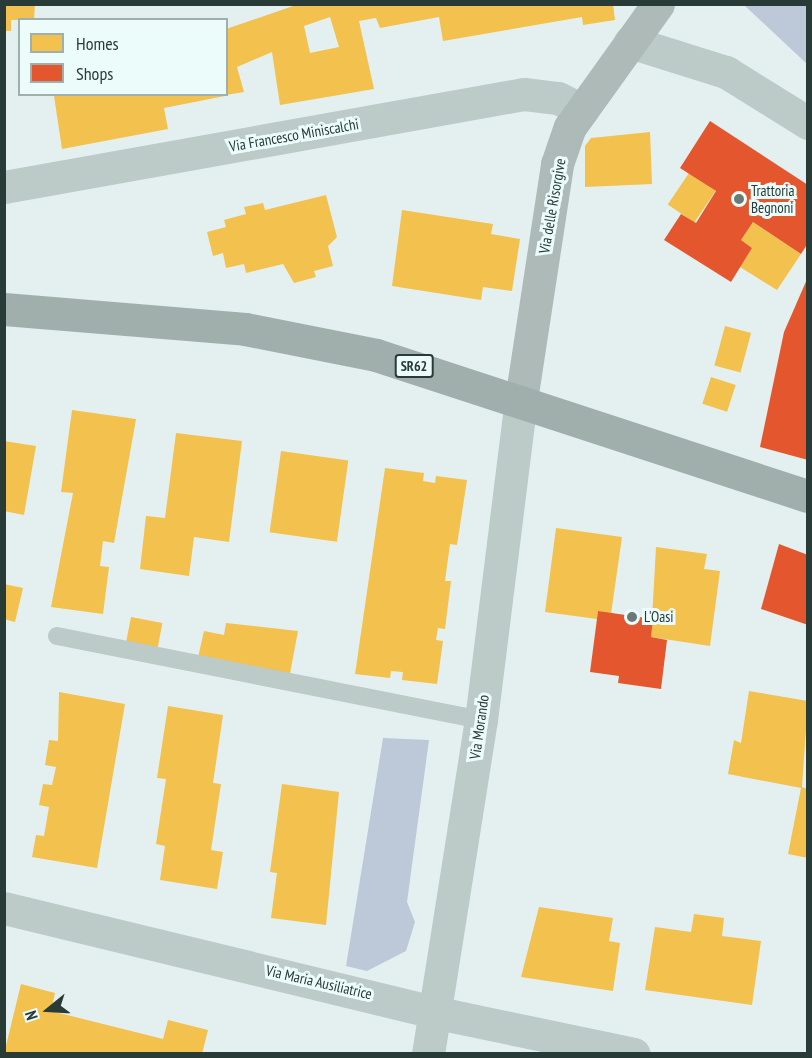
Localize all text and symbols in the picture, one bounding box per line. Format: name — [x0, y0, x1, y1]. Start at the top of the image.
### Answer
legend — [18, 18, 228, 96]
text: Homes — [76, 32, 119, 55]
text: Shops — [76, 62, 113, 85]
street label: Via Francesco Miniscalchi — [228, 115, 360, 155]
street label: Via delle Risorgive — [535, 157, 569, 255]
place label: Trattoria Begnoni — [751, 181, 795, 216]
marker: Trattoria Begnoni — [732, 192, 746, 206]
road number: SR62 — [394, 355, 434, 377]
place label: L'Oasi — [644, 608, 673, 626]
marker: L'Oasi — [625, 610, 639, 624]
street label: Via Morando — [466, 694, 492, 760]
street label: Via Maria Ausiliatrice — [264, 961, 374, 1003]
north arrow — [18, 980, 78, 1040]
text: N — [20, 1008, 42, 1023]

